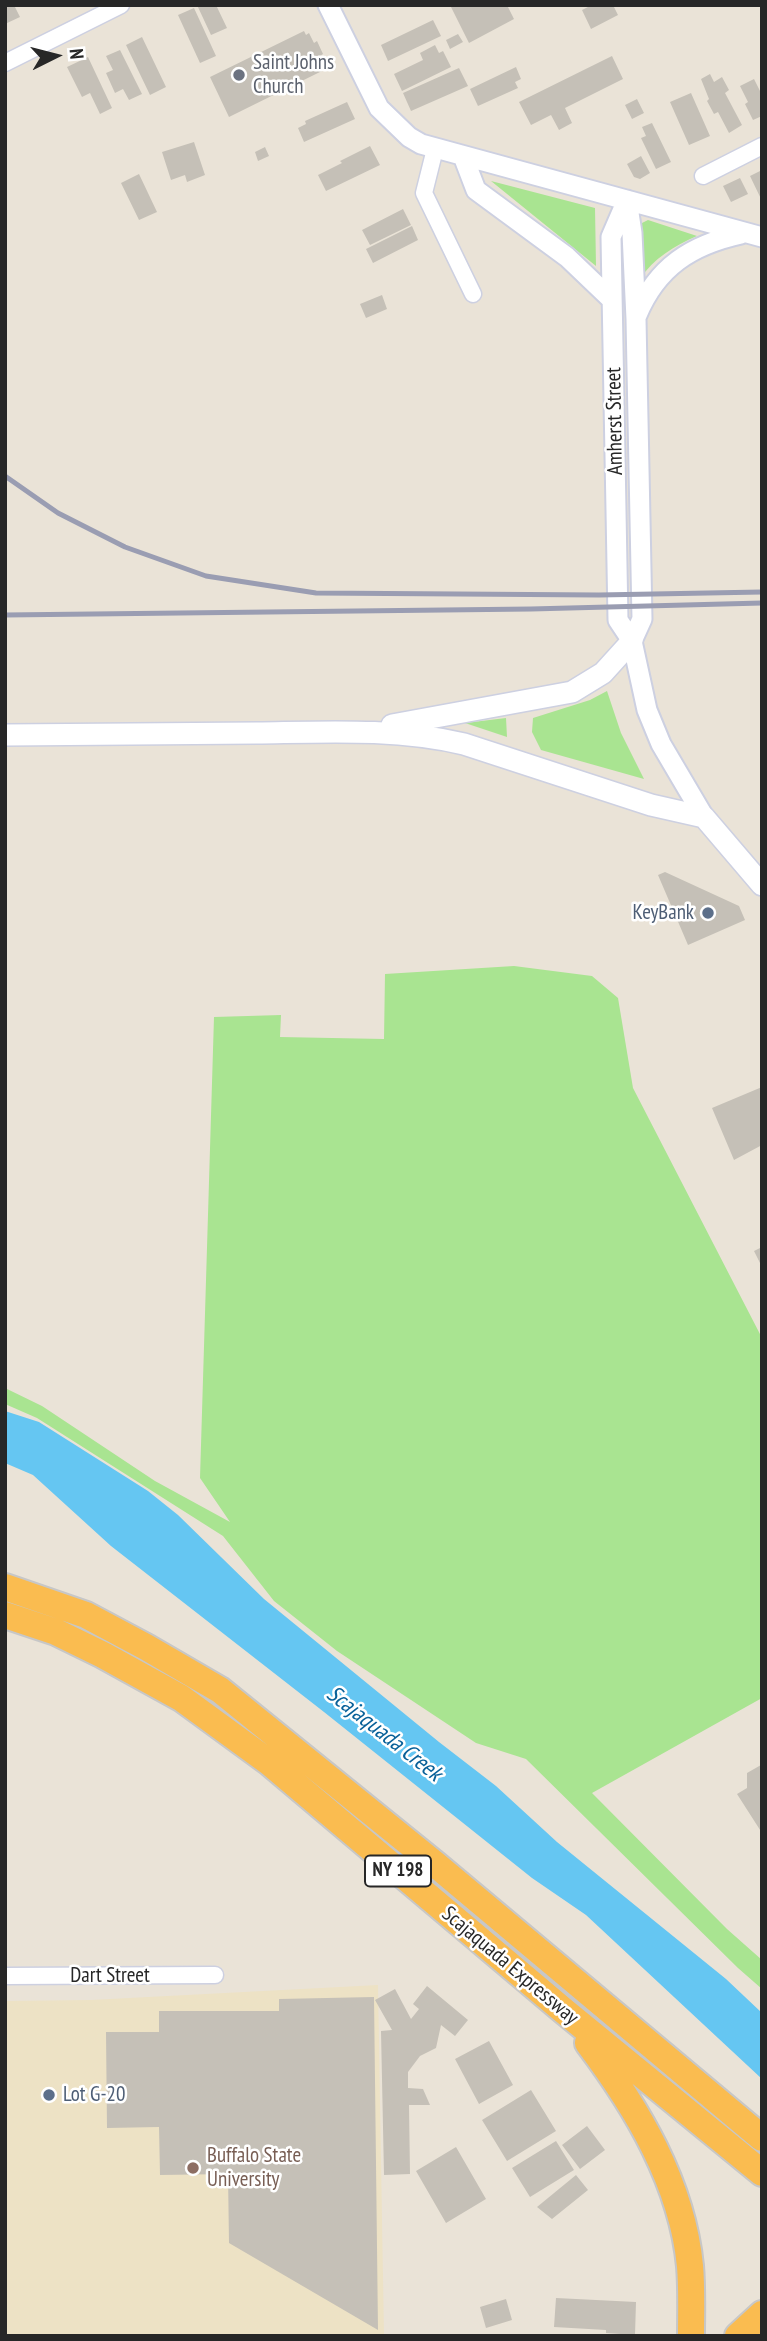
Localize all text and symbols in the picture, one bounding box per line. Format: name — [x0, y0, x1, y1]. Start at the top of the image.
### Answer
north arrow — [21, 21, 91, 91]
text: N — [64, 47, 89, 60]
place label: Saint Johns Church — [253, 50, 334, 100]
marker: Saint Johns Church — [231, 67, 247, 83]
street label: Amherst Street — [601, 367, 629, 475]
place label: KeyBank — [633, 900, 694, 926]
marker: KeyBank — [700, 905, 716, 921]
water label: Scajaquada Creek — [321, 1680, 447, 1788]
road number: NY 198 — [365, 1856, 431, 1886]
street label: Scajaquada Expressway — [437, 1902, 583, 2030]
street label: Dart Street — [70, 1963, 150, 1989]
place label: Lot G-20 — [63, 2082, 125, 2108]
marker: Lot G-20 — [41, 2087, 57, 2103]
place label: Buffalo State University — [207, 2143, 301, 2193]
marker: Buffalo State University — [185, 2160, 201, 2176]

